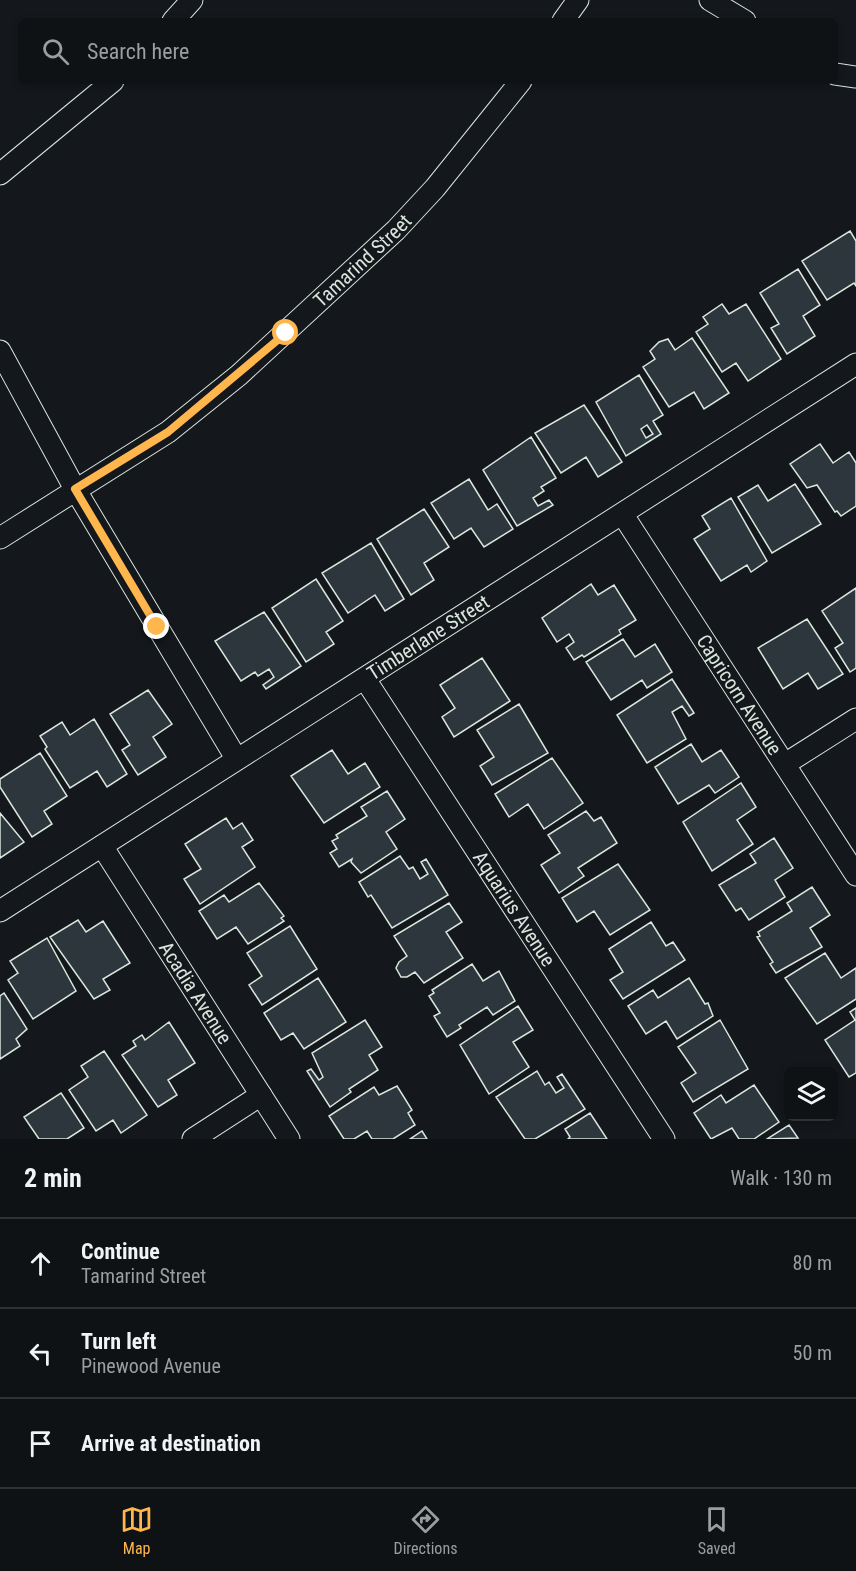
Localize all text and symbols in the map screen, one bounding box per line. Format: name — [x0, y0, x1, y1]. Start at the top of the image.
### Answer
search box — [18, 18, 838, 84]
icon: search — [39, 35, 72, 68]
text: Search here — [87, 39, 189, 64]
street label: Tamarind Street — [308, 209, 417, 312]
route start — [272, 319, 298, 345]
street label: Timberlane Street — [363, 590, 494, 685]
route end — [143, 613, 169, 639]
street label: Capricorn Avenue — [692, 630, 787, 759]
street label: Aquarius Avenue — [468, 847, 560, 971]
street label: Acadia Avenue — [154, 937, 237, 1048]
map controls — [784, 1067, 838, 1121]
button: layers — [784, 1067, 838, 1121]
text: 2 min — [24, 1163, 82, 1193]
text: Walk · 130 m — [731, 1166, 832, 1190]
text: Continue — [81, 1239, 160, 1264]
icon: ahead — [24, 1247, 57, 1280]
text: 80 m — [793, 1251, 832, 1275]
text: Tamarind Street — [81, 1264, 206, 1288]
text: Turn left — [81, 1329, 156, 1354]
icon: left — [24, 1337, 57, 1370]
text: 50 m — [793, 1341, 832, 1365]
text: Pinewood Avenue — [81, 1354, 221, 1378]
icon: arrive — [24, 1427, 57, 1460]
text: Arrive at destination — [81, 1431, 261, 1456]
tab: Map — [120, 1503, 153, 1558]
tab: Directions — [394, 1503, 457, 1558]
tab: Saved — [698, 1503, 736, 1558]

